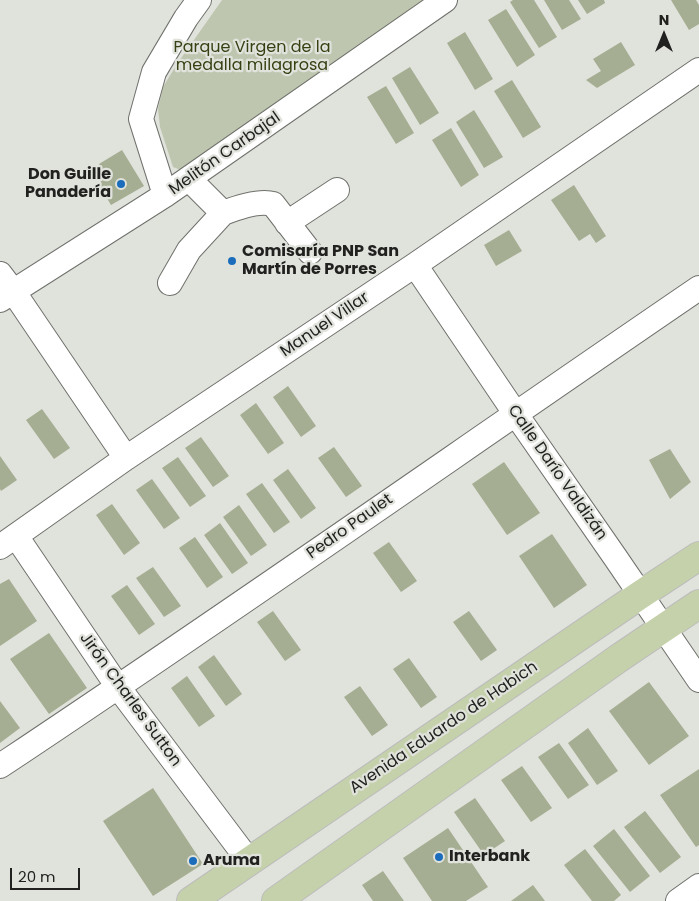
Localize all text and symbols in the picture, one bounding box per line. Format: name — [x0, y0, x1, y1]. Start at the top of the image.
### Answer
north arrow — [639, 10, 689, 60]
text: N — [659, 10, 669, 30]
park label: Parque Virgen de la medalla milagrosa — [173, 38, 331, 76]
street label: Melitón Carbajal — [166, 108, 284, 200]
place label: Don Guille Panadería — [25, 165, 111, 203]
marker: Don Guille Panadería — [115, 178, 127, 190]
place label: Comisaría PNP San Martín de Porres — [242, 242, 399, 280]
marker: Comisaría PNP San Martín de Porres — [226, 255, 238, 267]
street label: Manuel Villar — [277, 288, 373, 362]
street label: Calle Darío Valdizán — [503, 402, 611, 544]
street label: Pedro Paulet — [303, 490, 397, 564]
street label: Jirón Charles Sutton — [75, 629, 185, 771]
street label: Avenida Eduardo de Habich — [346, 658, 542, 798]
place label: Interbank — [449, 847, 530, 867]
place label: Aruma — [203, 851, 260, 871]
marker: Interbank — [433, 851, 445, 863]
marker: Aruma — [187, 855, 199, 867]
scale bar — [12, 858, 82, 890]
text: 20 m — [18, 866, 56, 887]

